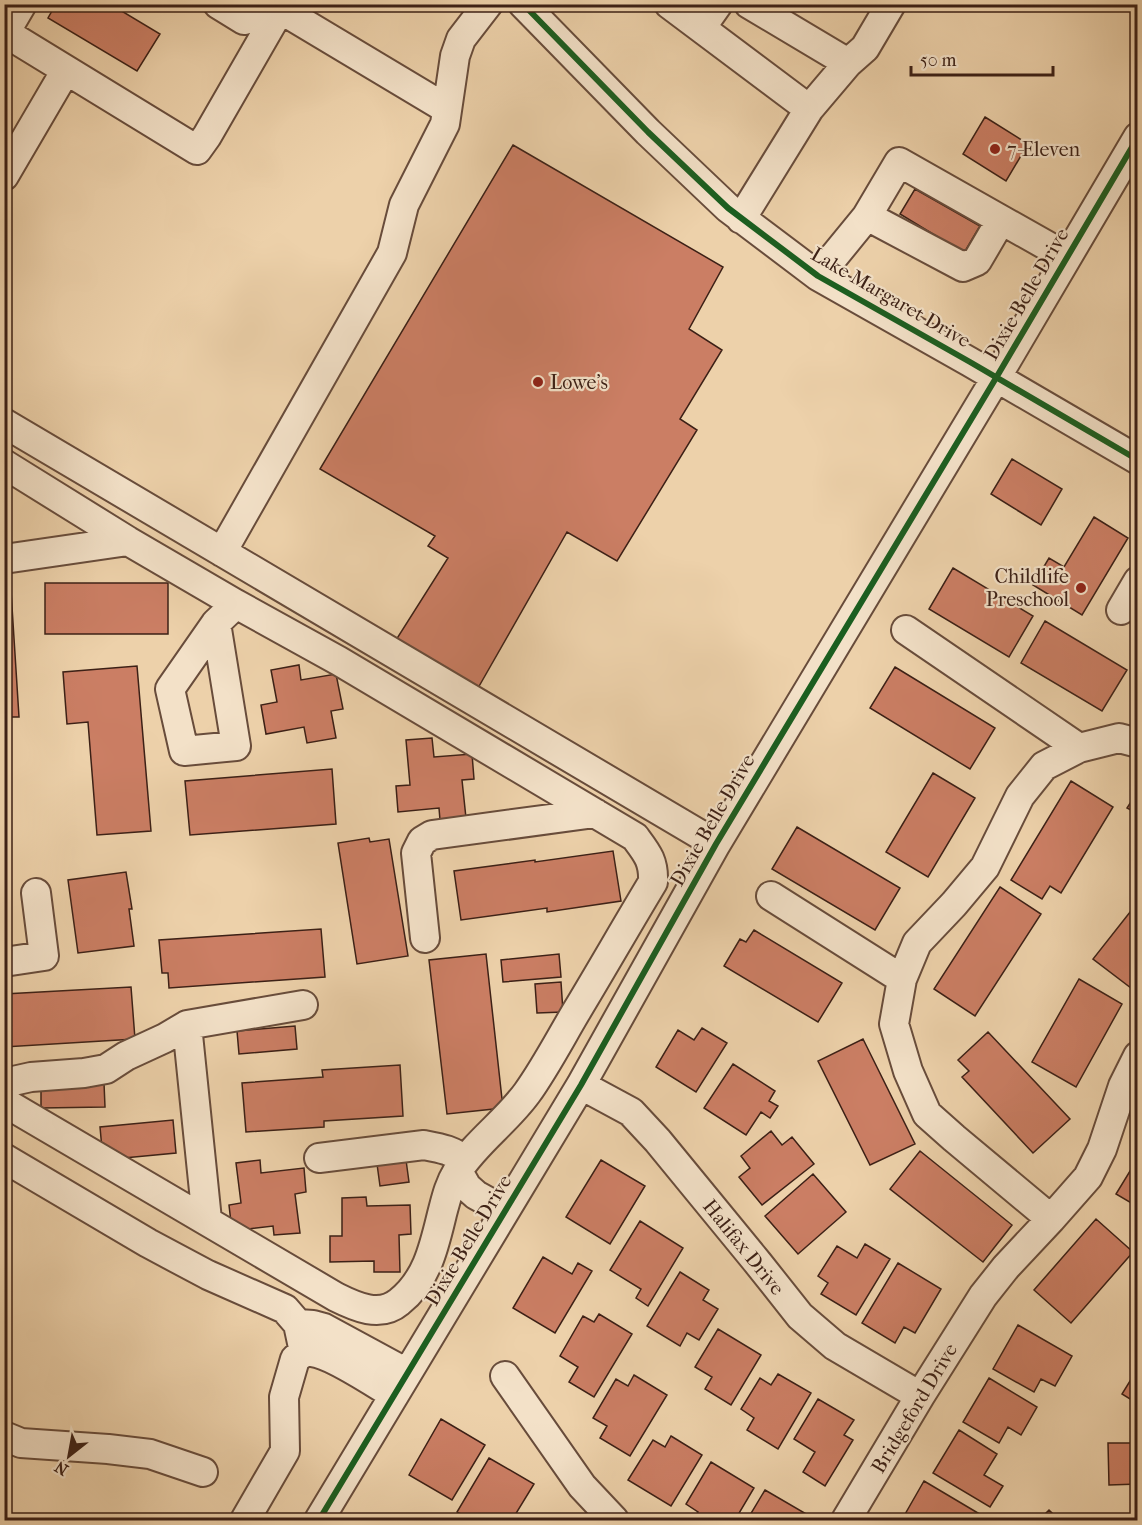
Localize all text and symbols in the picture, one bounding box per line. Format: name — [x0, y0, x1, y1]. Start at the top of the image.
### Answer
scale bar — [911, 39, 1054, 77]
text: 50 m — [920, 50, 957, 71]
place label: 7-Eleven — [1007, 138, 1081, 161]
marker: 7-Eleven — [988, 142, 1002, 156]
street label: Dixie Belle Drive — [979, 224, 1074, 364]
street label: Lake Margaret Drive — [807, 242, 975, 352]
place label: Lowe's — [550, 371, 608, 394]
marker: Lowe's — [531, 375, 545, 389]
place label: Childlife Preschool — [986, 565, 1069, 611]
marker: Childlife Preschool — [1074, 581, 1088, 595]
street label: Dixie Belle Drive — [665, 750, 760, 890]
street label: Dixie Belle Drive — [420, 1171, 517, 1310]
street label: Halifax Drive — [698, 1195, 789, 1300]
street label: Bridgeford Drive — [867, 1339, 962, 1477]
north arrow — [39, 1426, 99, 1486]
text: N — [51, 1457, 72, 1480]

